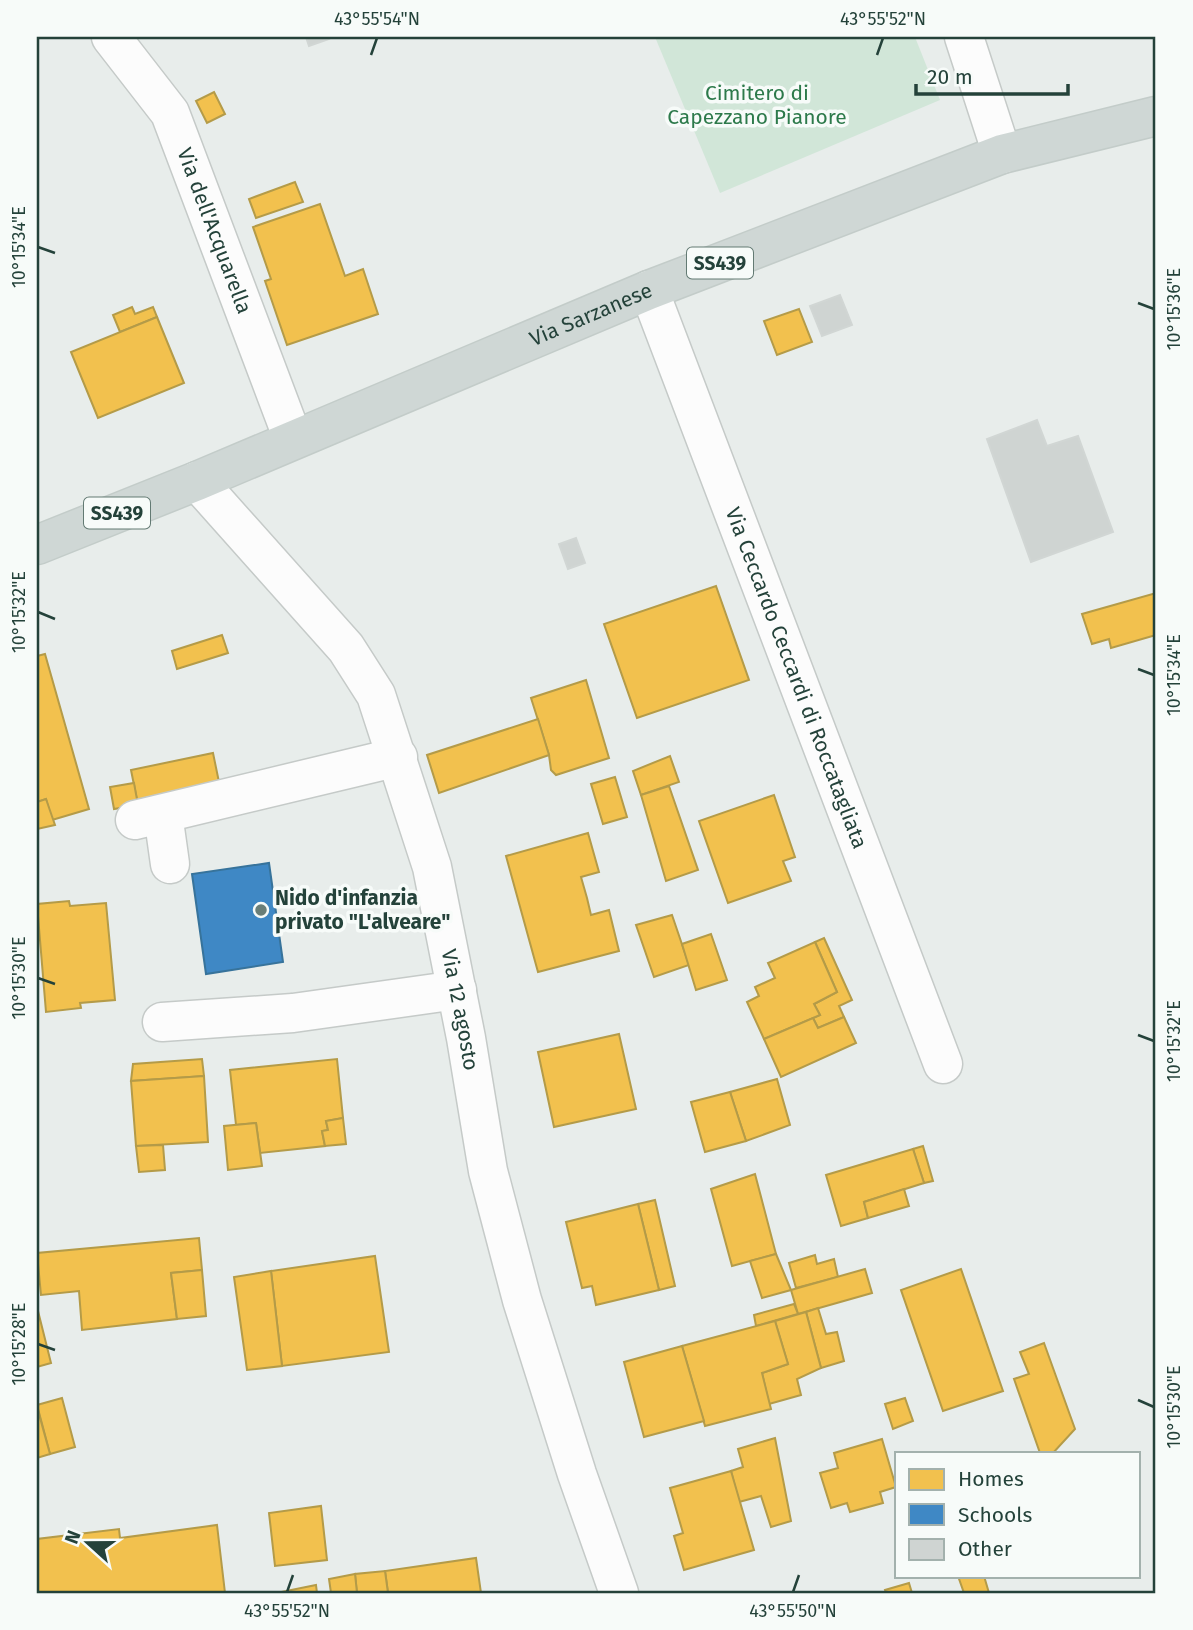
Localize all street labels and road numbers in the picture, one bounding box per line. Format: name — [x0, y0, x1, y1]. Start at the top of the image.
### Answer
street label: Via dell'Acquarella — [171, 144, 257, 317]
road number: SS439 — [687, 247, 753, 278]
street label: Via Sarzanese — [526, 277, 656, 352]
road number: SS439 — [84, 498, 150, 528]
street label: Via Ceccardo Ceccardi di Roccatagliata — [720, 504, 873, 852]
street label: Via 12 agosto — [436, 947, 484, 1072]

